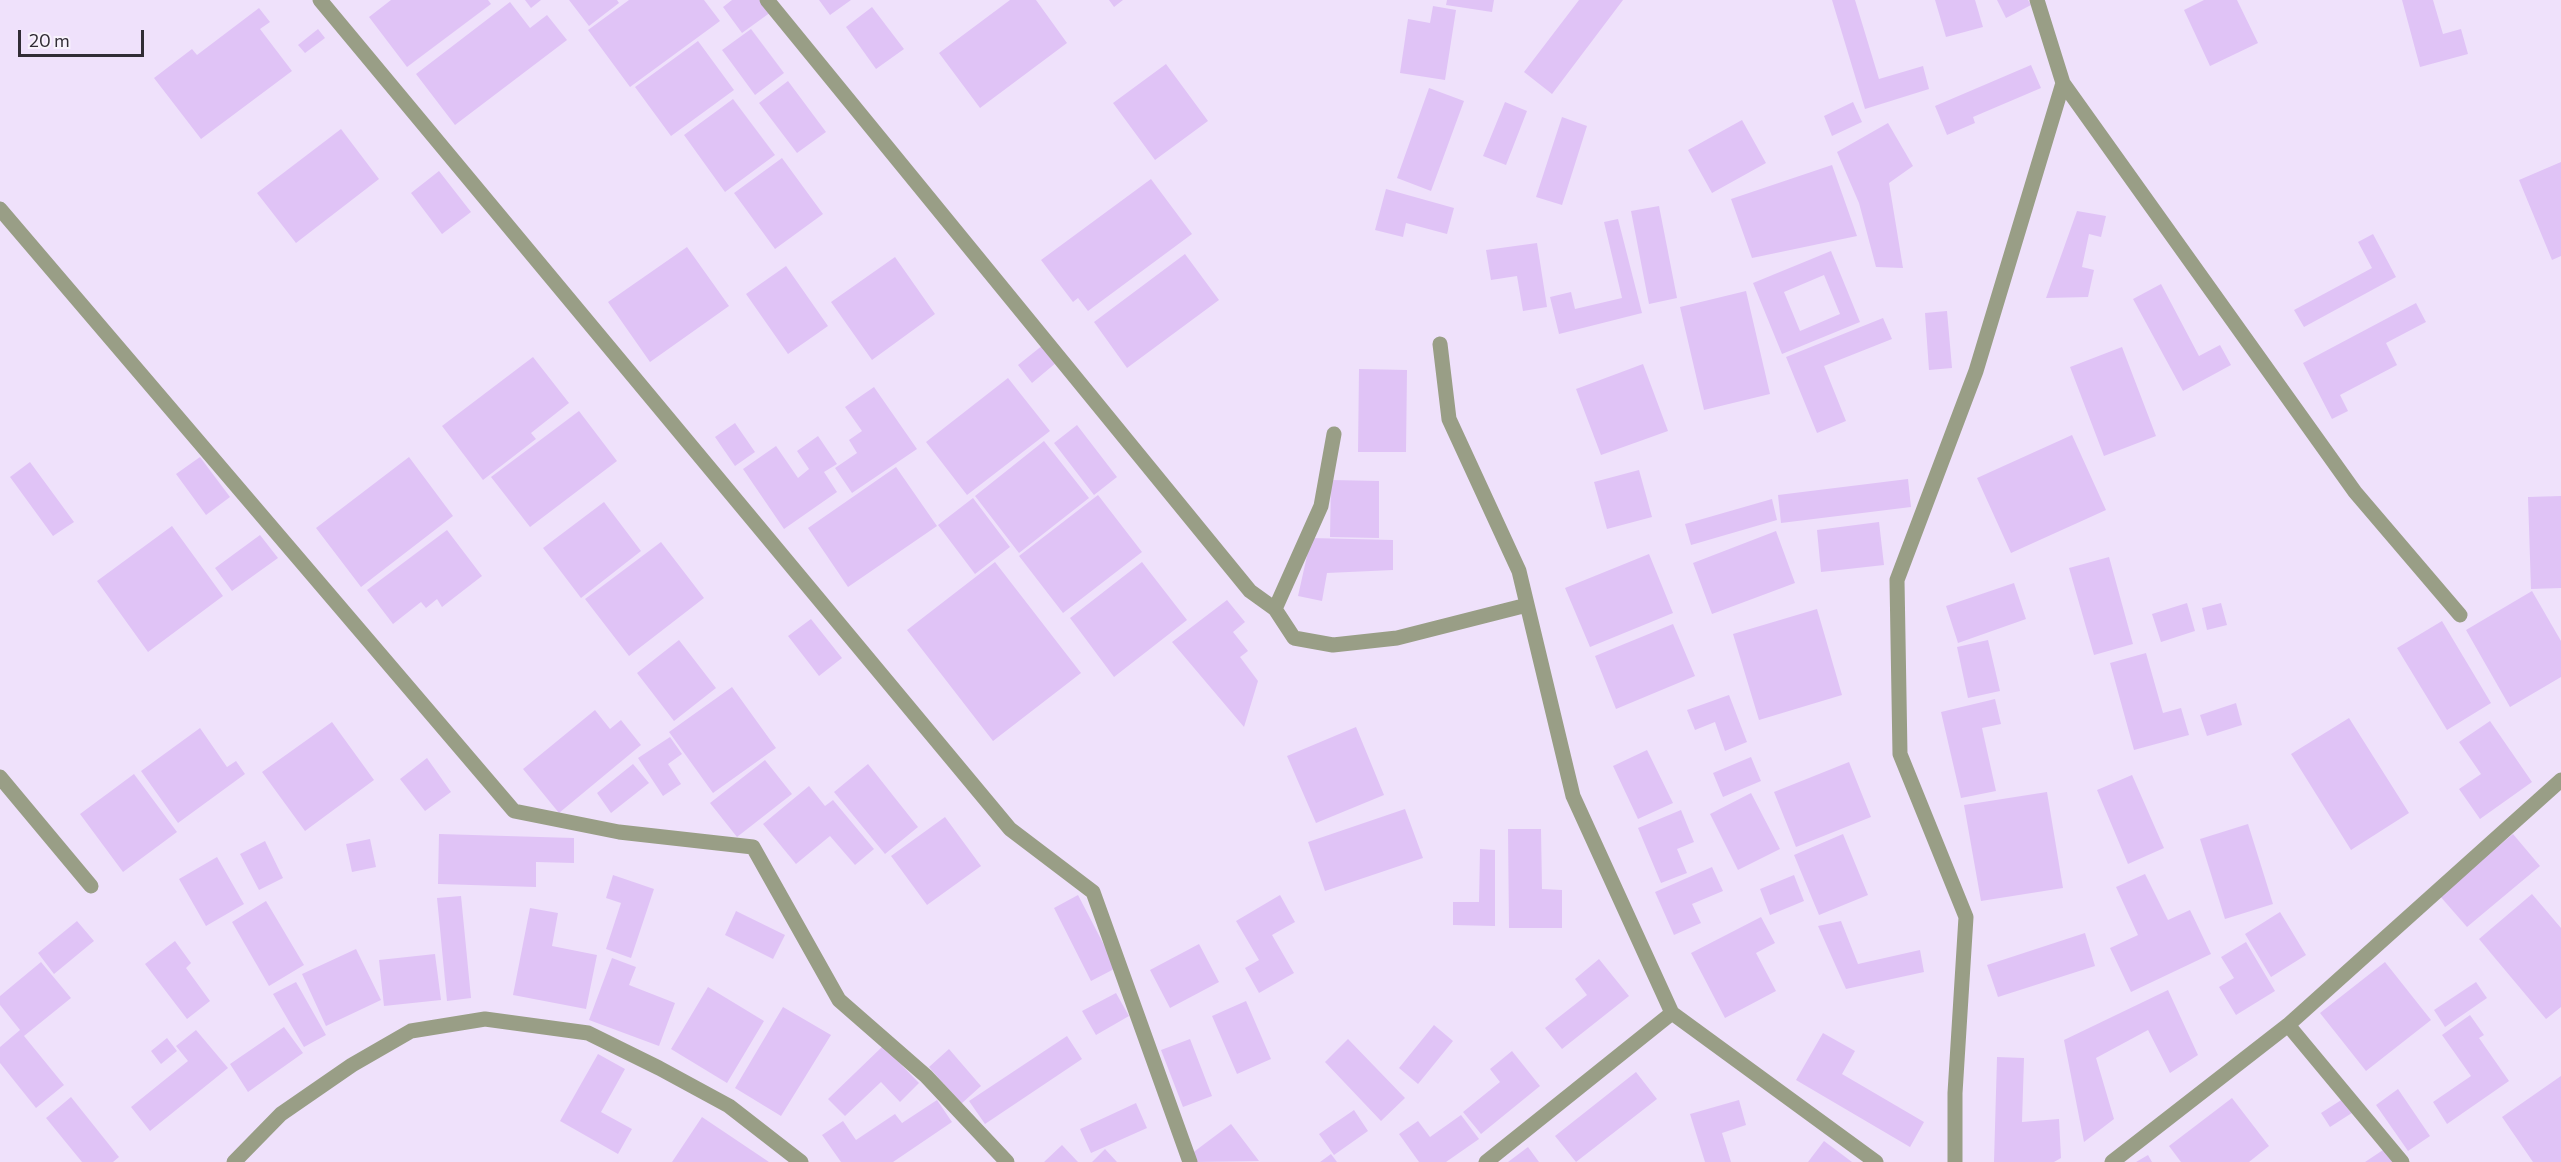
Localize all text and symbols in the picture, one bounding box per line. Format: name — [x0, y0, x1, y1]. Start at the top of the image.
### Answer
scale bar — [21, 18, 147, 56]
text: 20 m — [29, 29, 70, 51]

